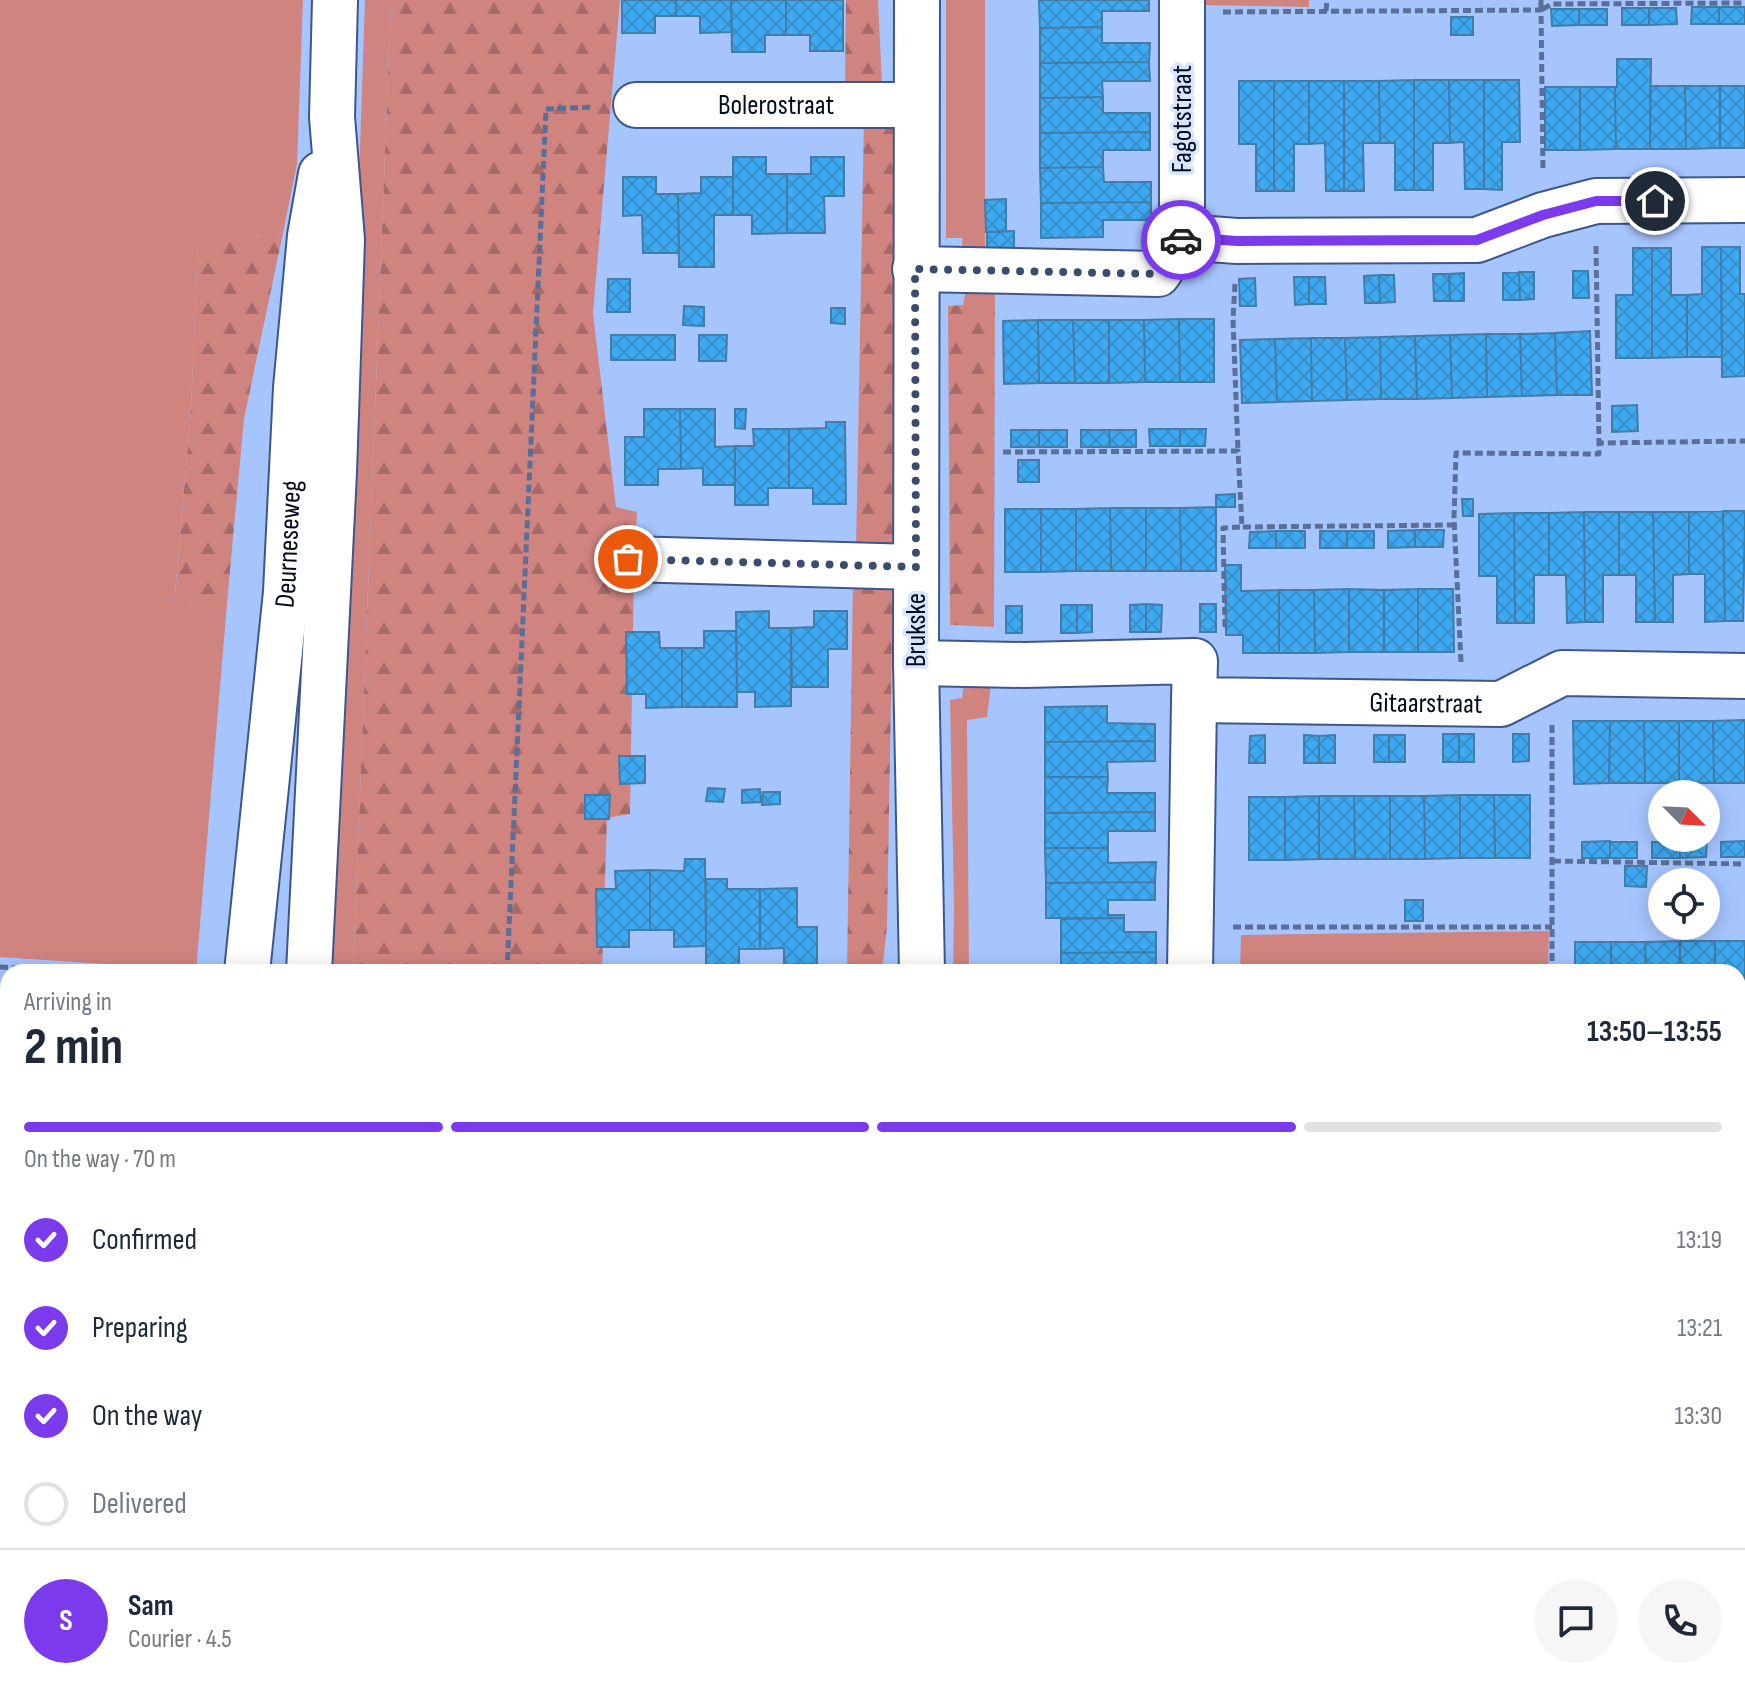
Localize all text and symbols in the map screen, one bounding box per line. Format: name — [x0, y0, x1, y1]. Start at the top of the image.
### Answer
street label: Fagotstraat — [1166, 65, 1199, 173]
street label: Bolerostraat — [718, 89, 834, 122]
pin — [1621, 167, 1689, 235]
icon: home — [1633, 179, 1677, 223]
courier — [1141, 200, 1221, 280]
icon: car — [1159, 218, 1203, 262]
street label: Deurneseweg — [268, 480, 308, 609]
pin — [594, 525, 662, 593]
icon: bag — [606, 537, 650, 581]
street label: Brukske — [900, 593, 933, 667]
street label: Gitaarstraat — [1369, 686, 1483, 720]
north arrow — [1648, 780, 1720, 852]
map controls — [1648, 780, 1720, 940]
button: locate — [1648, 868, 1720, 940]
text: Arriving in — [24, 987, 112, 1018]
text: 13:50–13:55 — [1587, 1014, 1722, 1050]
text: 2 min — [24, 1016, 123, 1079]
text: On the way · 70 m — [24, 1144, 176, 1175]
icon: check — [24, 1218, 68, 1262]
text: Confirmed — [92, 1222, 197, 1258]
text: 13:19 — [1676, 1225, 1722, 1256]
icon: check — [24, 1306, 68, 1350]
text: Preparing — [92, 1310, 188, 1346]
text: 13:21 — [1677, 1313, 1722, 1344]
icon: check — [24, 1394, 68, 1438]
text: On the way — [92, 1398, 202, 1434]
text: 13:30 — [1675, 1401, 1722, 1432]
text: Delivered — [92, 1486, 187, 1522]
button: chat — [1534, 1579, 1618, 1663]
button: phone — [1638, 1579, 1722, 1663]
text: Sam — [128, 1588, 174, 1624]
text: S — [59, 1603, 73, 1639]
text: Courier · 4.5 — [128, 1624, 232, 1655]

